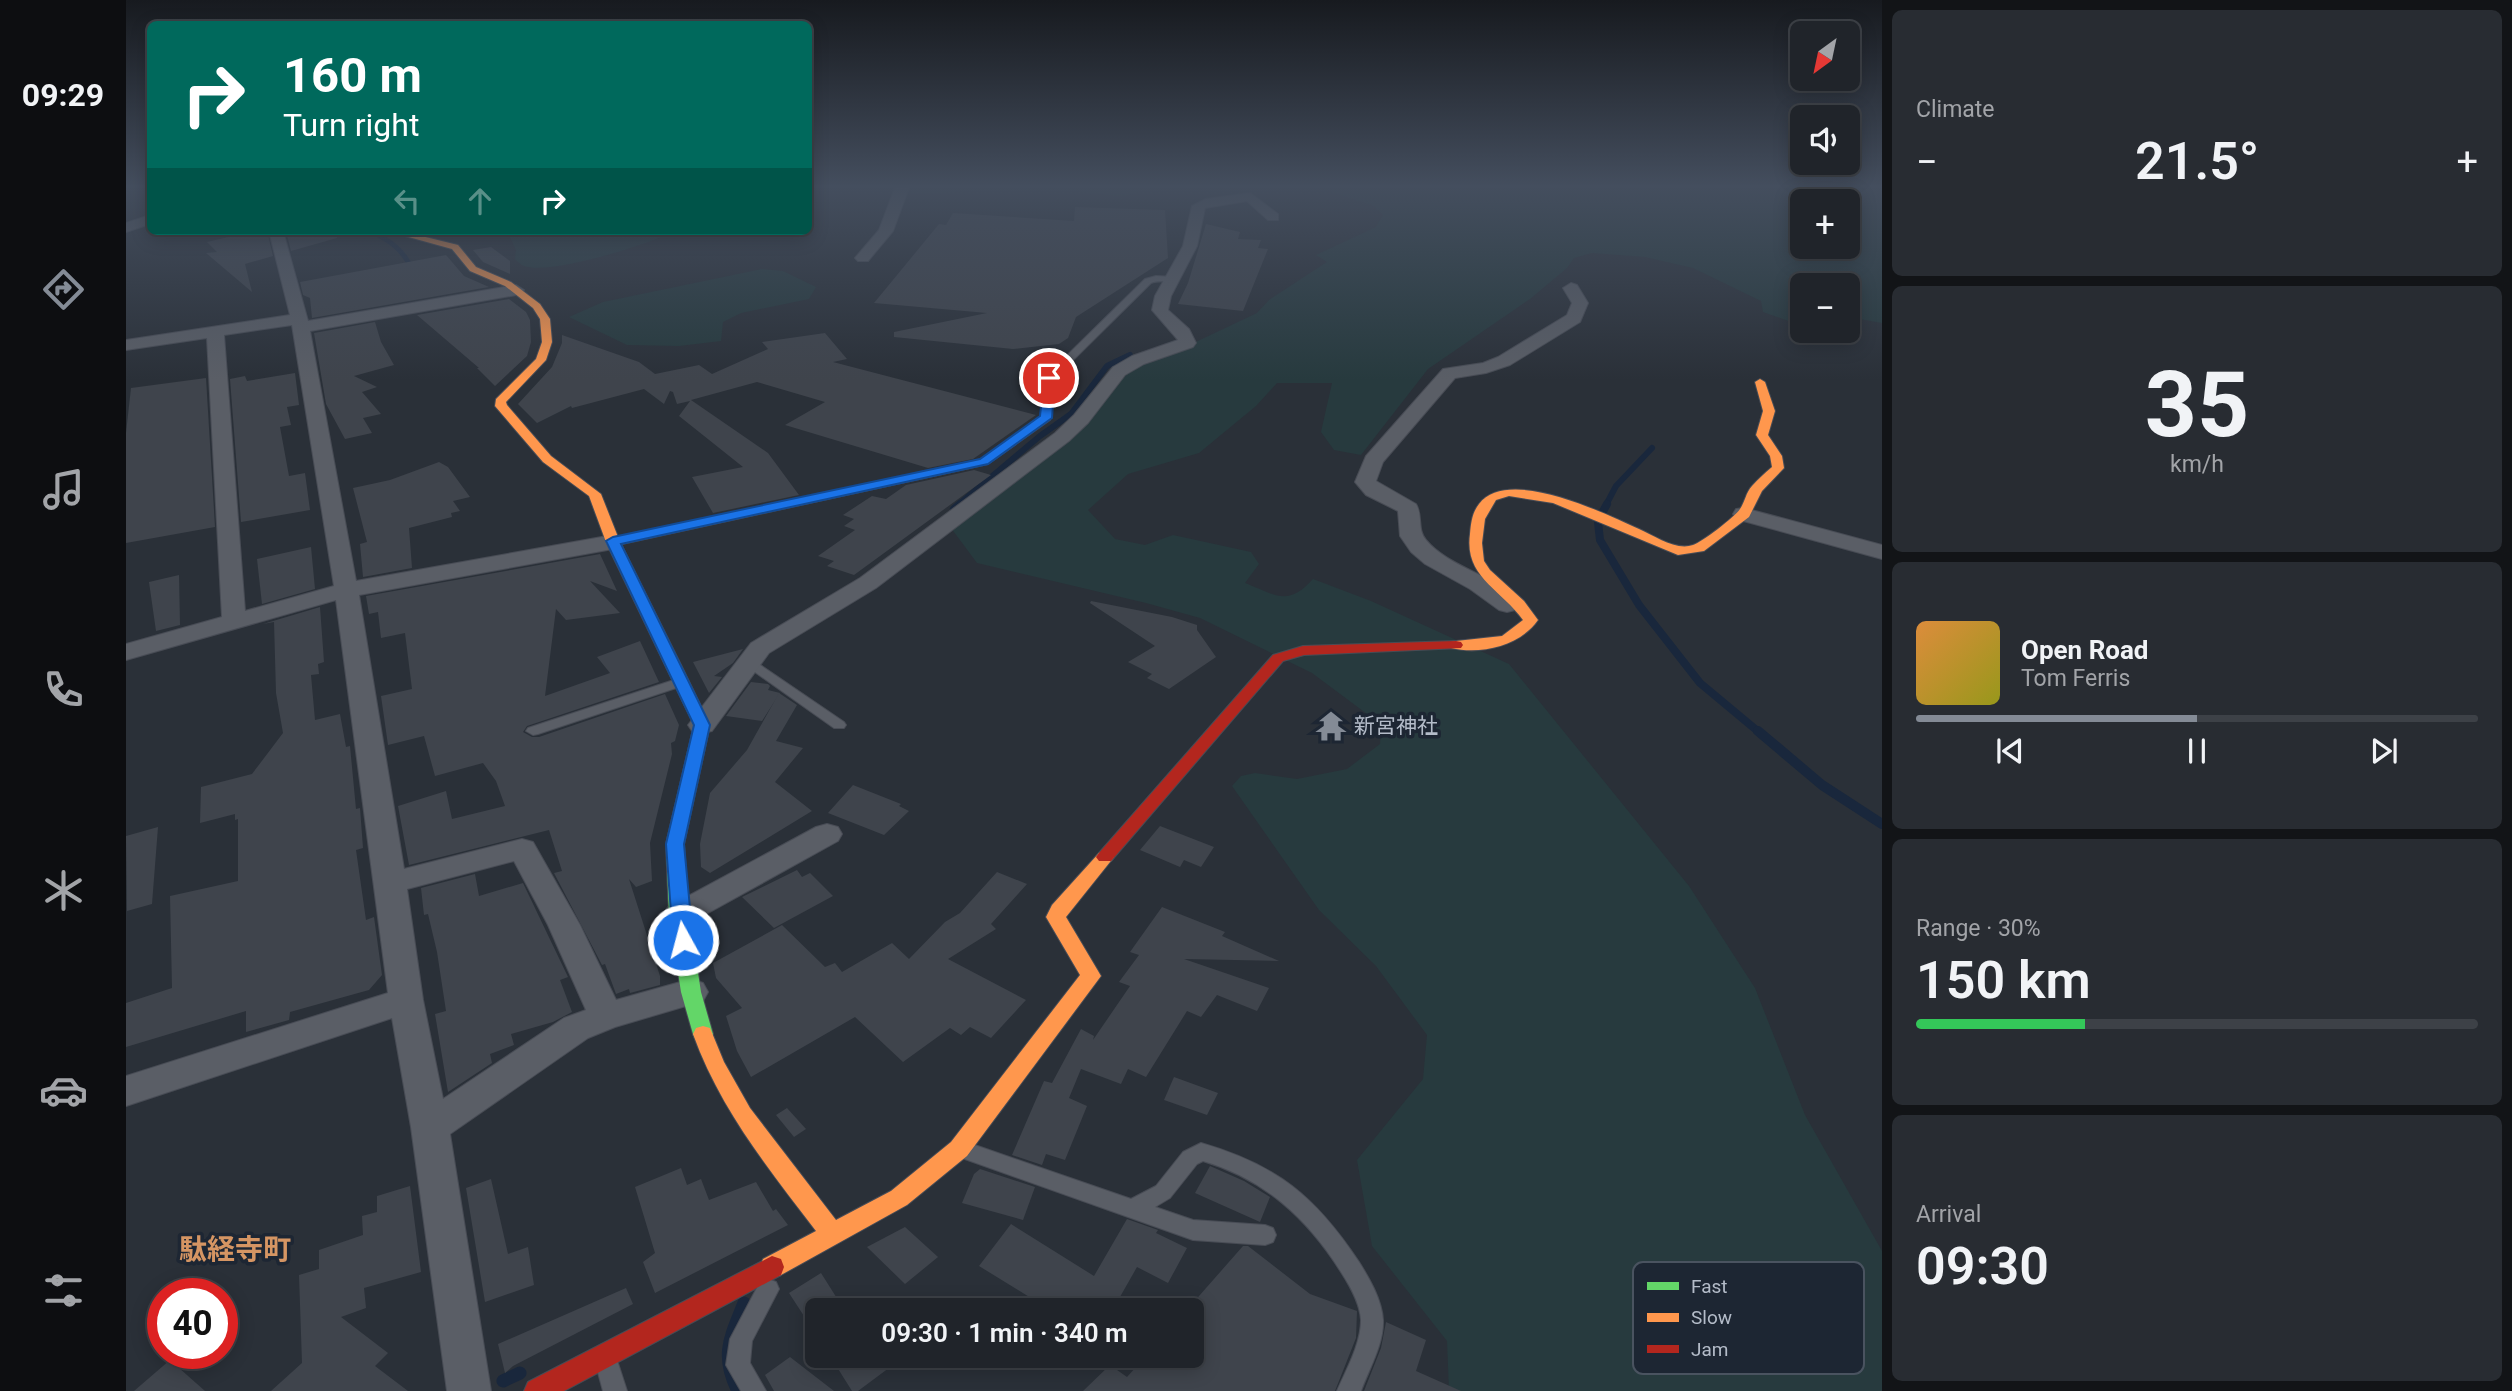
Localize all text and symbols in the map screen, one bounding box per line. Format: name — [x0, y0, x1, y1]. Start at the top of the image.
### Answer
north arrow — [1790, 21, 1860, 91]
map controls — [1790, 21, 1860, 343]
text: 160 m — [283, 47, 422, 104]
icon: right — [168, 49, 259, 140]
text: 09:29 — [22, 76, 104, 114]
text: Climate — [1916, 96, 1995, 123]
button: sound — [1790, 105, 1860, 175]
text: Turn right — [283, 106, 419, 144]
text: 21.5° — [2135, 131, 2259, 192]
text: − — [1916, 140, 1938, 184]
text: + — [2456, 140, 2478, 184]
icon: left — [388, 182, 426, 220]
icon: ahead — [461, 182, 499, 220]
icon: right — [534, 182, 572, 220]
button: + — [1790, 189, 1860, 259]
icon: directions — [39, 265, 88, 314]
button: − — [1790, 273, 1860, 343]
pin — [1019, 348, 1079, 408]
text: 35 — [2145, 352, 2249, 458]
icon: arrive — [1030, 359, 1068, 397]
text: km/h — [2170, 451, 2224, 478]
icon: music — [39, 465, 88, 514]
text: Open Road — [2021, 635, 2149, 665]
icon: phone — [39, 665, 88, 714]
text: Tom Ferris — [2021, 665, 2130, 692]
temple icon: 新宮神社 — [1314, 709, 1348, 743]
place label: 新宮神社 — [1354, 714, 1438, 738]
icon: previous — [1991, 732, 2029, 770]
icon: pause — [2178, 732, 2216, 770]
icon: next — [2365, 732, 2403, 770]
icon: climate — [39, 866, 88, 915]
position arrow — [646, 903, 720, 977]
text: Range · 30% — [1916, 915, 2041, 942]
text: 150 km — [1916, 950, 2091, 1011]
icon: car — [39, 1066, 88, 1115]
text: Arrival — [1916, 1201, 1981, 1228]
district label: 駄経寺町 — [179, 1233, 291, 1266]
text: 09:30 — [1916, 1236, 2049, 1297]
legend — [1633, 1262, 1864, 1374]
icon: filters — [39, 1266, 88, 1315]
text: Fast — [1691, 1275, 1728, 1298]
speed limit sign: 40 — [147, 1278, 238, 1369]
text: Slow — [1691, 1306, 1732, 1329]
text: 09:30 · 1 min · 340 m — [881, 1318, 1128, 1348]
text: Jam — [1691, 1338, 1728, 1361]

